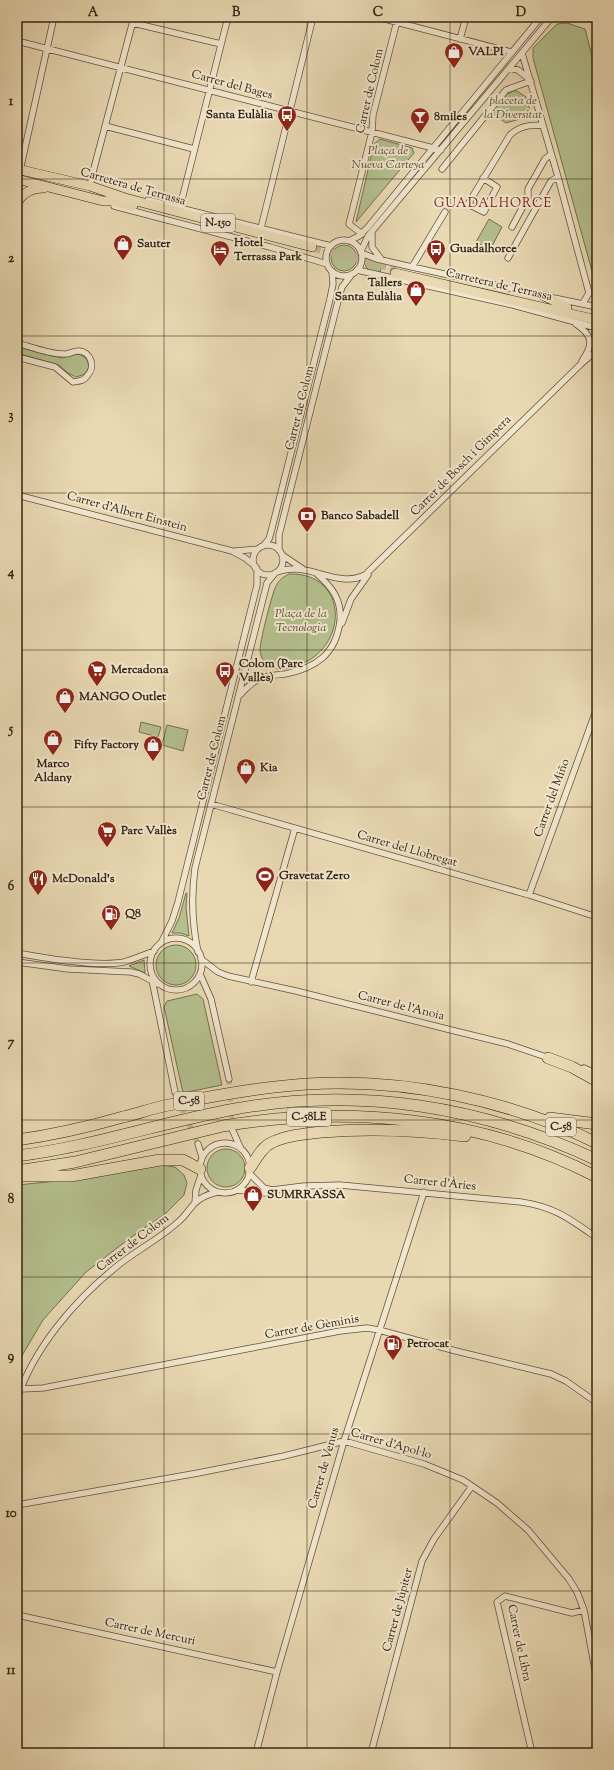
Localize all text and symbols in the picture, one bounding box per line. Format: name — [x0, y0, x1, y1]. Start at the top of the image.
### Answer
text: A — [88, 4, 99, 22]
text: B — [232, 4, 241, 22]
text: C — [373, 4, 383, 22]
text: D — [516, 4, 526, 22]
shop icon: VALPI — [443, 41, 465, 69]
place label: VALPI — [467, 43, 504, 61]
street label: Carrer de Colom — [351, 47, 389, 135]
street label: Carrer del Bages — [189, 65, 275, 105]
park label: placeta de la Diversitat — [484, 92, 543, 124]
text: 1 — [9, 93, 14, 111]
bus stop icon: Santa Eulàlia — [276, 104, 298, 132]
place label: Santa Eulàlia — [206, 106, 273, 124]
bar icon: 8miles — [409, 106, 431, 134]
place label: 8miles — [434, 108, 467, 126]
park label: Plaça de Nueva Carteya — [352, 142, 424, 174]
street label: Carretera de Terrassa — [78, 163, 188, 211]
district label: GUADALHORCE — [434, 195, 552, 213]
road number: N-150 — [201, 214, 235, 232]
shop icon: Sauter — [112, 233, 134, 261]
place label: Hotel Terrassa Park — [233, 234, 302, 266]
place label: Sauter — [137, 235, 171, 253]
bus stop icon: Guadalhorce — [425, 238, 447, 266]
hotel icon: Hotel Terrassa Park — [209, 239, 231, 267]
place label: Guadalhorce — [450, 240, 517, 258]
text: 2 — [8, 250, 15, 268]
street label: Carretera de Terrassa — [444, 264, 555, 306]
place label: Tallers Santa Eulàlia — [335, 274, 402, 306]
shop icon: Tallers Santa Eulàlia — [405, 279, 427, 307]
street label: Carrer de Colom — [281, 364, 319, 452]
text: 3 — [8, 407, 14, 425]
street label: Carrer de Bosch i Gimpera — [406, 411, 516, 521]
street label: Carrer d'Albert Einstein — [65, 487, 189, 537]
bank icon: Banco Sabadell — [296, 505, 318, 533]
place label: Banco Sabadell — [320, 507, 400, 525]
text: 4 — [7, 564, 15, 582]
park label: Plaça de la Tecnologia — [275, 605, 327, 637]
place label: Colom (Parc Vallès) — [238, 655, 303, 687]
supermarket icon: Mercadona — [86, 659, 108, 687]
bus stop icon: Colom (Parc Vallès) — [214, 660, 236, 688]
place label: Mercadona — [110, 661, 169, 679]
shop icon: MANGO Outlet — [54, 686, 76, 714]
place label: MANGO Outlet — [78, 688, 167, 706]
street label: Carrer de Colom — [193, 714, 231, 802]
text: 5 — [8, 721, 14, 739]
shop icon: Marco Aldany — [42, 728, 64, 756]
shop icon: Fifty Factory — [142, 734, 164, 762]
place label: Fifty Factory — [73, 736, 139, 754]
place label: Marco Aldany — [33, 755, 72, 787]
street label: Carrer del Miño — [529, 756, 575, 840]
shop icon: Kia — [235, 757, 257, 785]
place label: Kia — [259, 759, 278, 777]
supermarket icon: Parc Vallès — [96, 820, 118, 848]
place label: Parc Vallès — [120, 822, 177, 840]
street label: Carrer del Llobregat — [355, 826, 459, 872]
sports icon: Gravetat Zero — [254, 865, 276, 893]
place label: Gravetat Zero — [279, 867, 350, 885]
restaurant icon: McDonald's — [27, 868, 49, 896]
place label: McDonald's — [51, 870, 115, 888]
text: 6 — [8, 878, 15, 896]
fuel station icon: Q8 — [100, 903, 122, 931]
place label: Q8 — [125, 905, 141, 923]
street label: Carrer de l'Anoia — [356, 987, 447, 1026]
text: 7 — [8, 1034, 15, 1052]
road number: C-58 — [174, 1092, 204, 1110]
road number: C-58LE — [287, 1108, 331, 1126]
road number: C-58 — [546, 1118, 576, 1136]
street label: Carrer d'Àries — [403, 1170, 477, 1196]
shop icon: SUMRRASSA — [242, 1184, 264, 1212]
place label: SUMRRASSA — [267, 1186, 346, 1204]
text: 8 — [8, 1191, 15, 1209]
street label: Carrer de Colom — [93, 1210, 173, 1276]
street label: Carrer de Gèminis — [264, 1310, 361, 1344]
fuel station icon: Petrocat — [382, 1333, 404, 1361]
place label: Petrocat — [406, 1335, 450, 1353]
text: 9 — [8, 1348, 15, 1366]
street label: Carrer d'Apol·lo — [348, 1424, 434, 1464]
street label: Carrer de Venus — [304, 1425, 344, 1511]
text: 10 — [5, 1505, 17, 1523]
street label: Carrer de Júpiter — [378, 1566, 418, 1654]
street label: Carrer de Libra — [502, 1603, 536, 1684]
street label: Carrer de Mercuri — [103, 1614, 198, 1651]
text: 11 — [7, 1662, 16, 1680]

